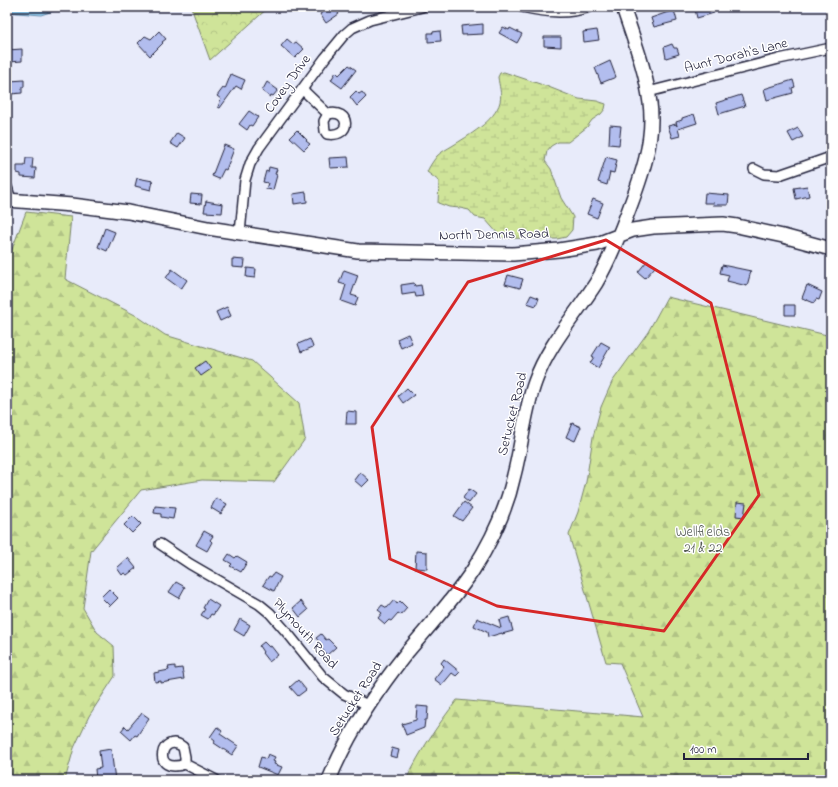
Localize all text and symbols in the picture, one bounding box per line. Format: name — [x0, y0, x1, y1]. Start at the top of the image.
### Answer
street label: Aunt Dorah's Lane — [682, 33, 791, 79]
street label: Covey Drive — [260, 50, 318, 118]
street label: North Dennis Road — [439, 224, 549, 246]
street label: Setucket Road — [493, 370, 534, 458]
park label: Wellfields 21 & 22 — [676, 522, 730, 559]
street label: Plymouth Road — [267, 594, 343, 675]
street label: Setucket Road — [324, 657, 388, 740]
scale bar — [684, 735, 808, 761]
text: 100 m — [690, 741, 717, 759]

